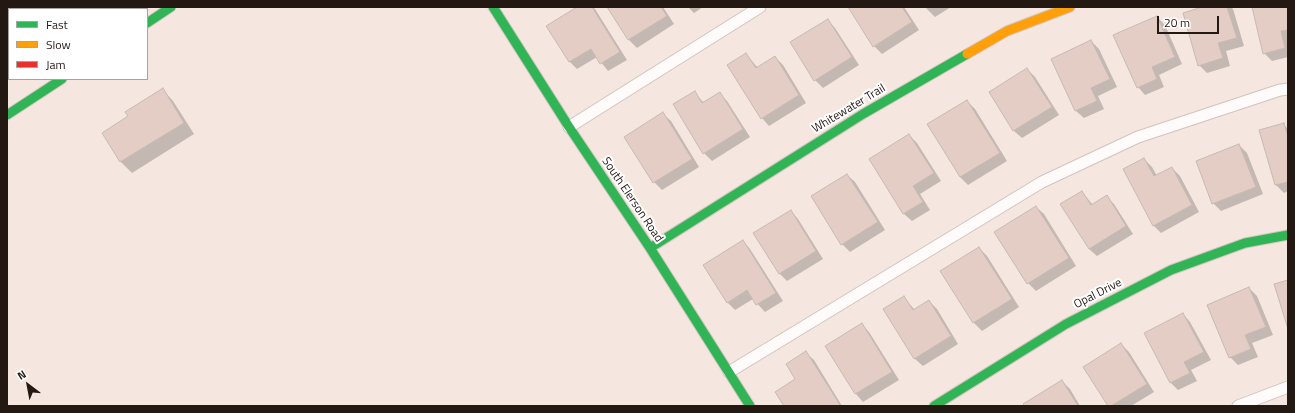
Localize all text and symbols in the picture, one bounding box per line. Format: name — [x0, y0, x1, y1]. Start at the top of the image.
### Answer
legend — [8, 8, 148, 80]
scale bar — [1159, 8, 1221, 34]
text: 20 m — [1164, 13, 1190, 32]
text: Fast — [46, 15, 68, 34]
text: Slow — [46, 35, 71, 54]
text: Jam — [46, 55, 66, 74]
street label: Whitewater Trail — [810, 81, 888, 137]
street label: South Elerson Road — [598, 155, 666, 245]
street label: Opal Drive — [1072, 276, 1124, 312]
north arrow — [8, 365, 48, 405]
text: N — [14, 366, 29, 384]

